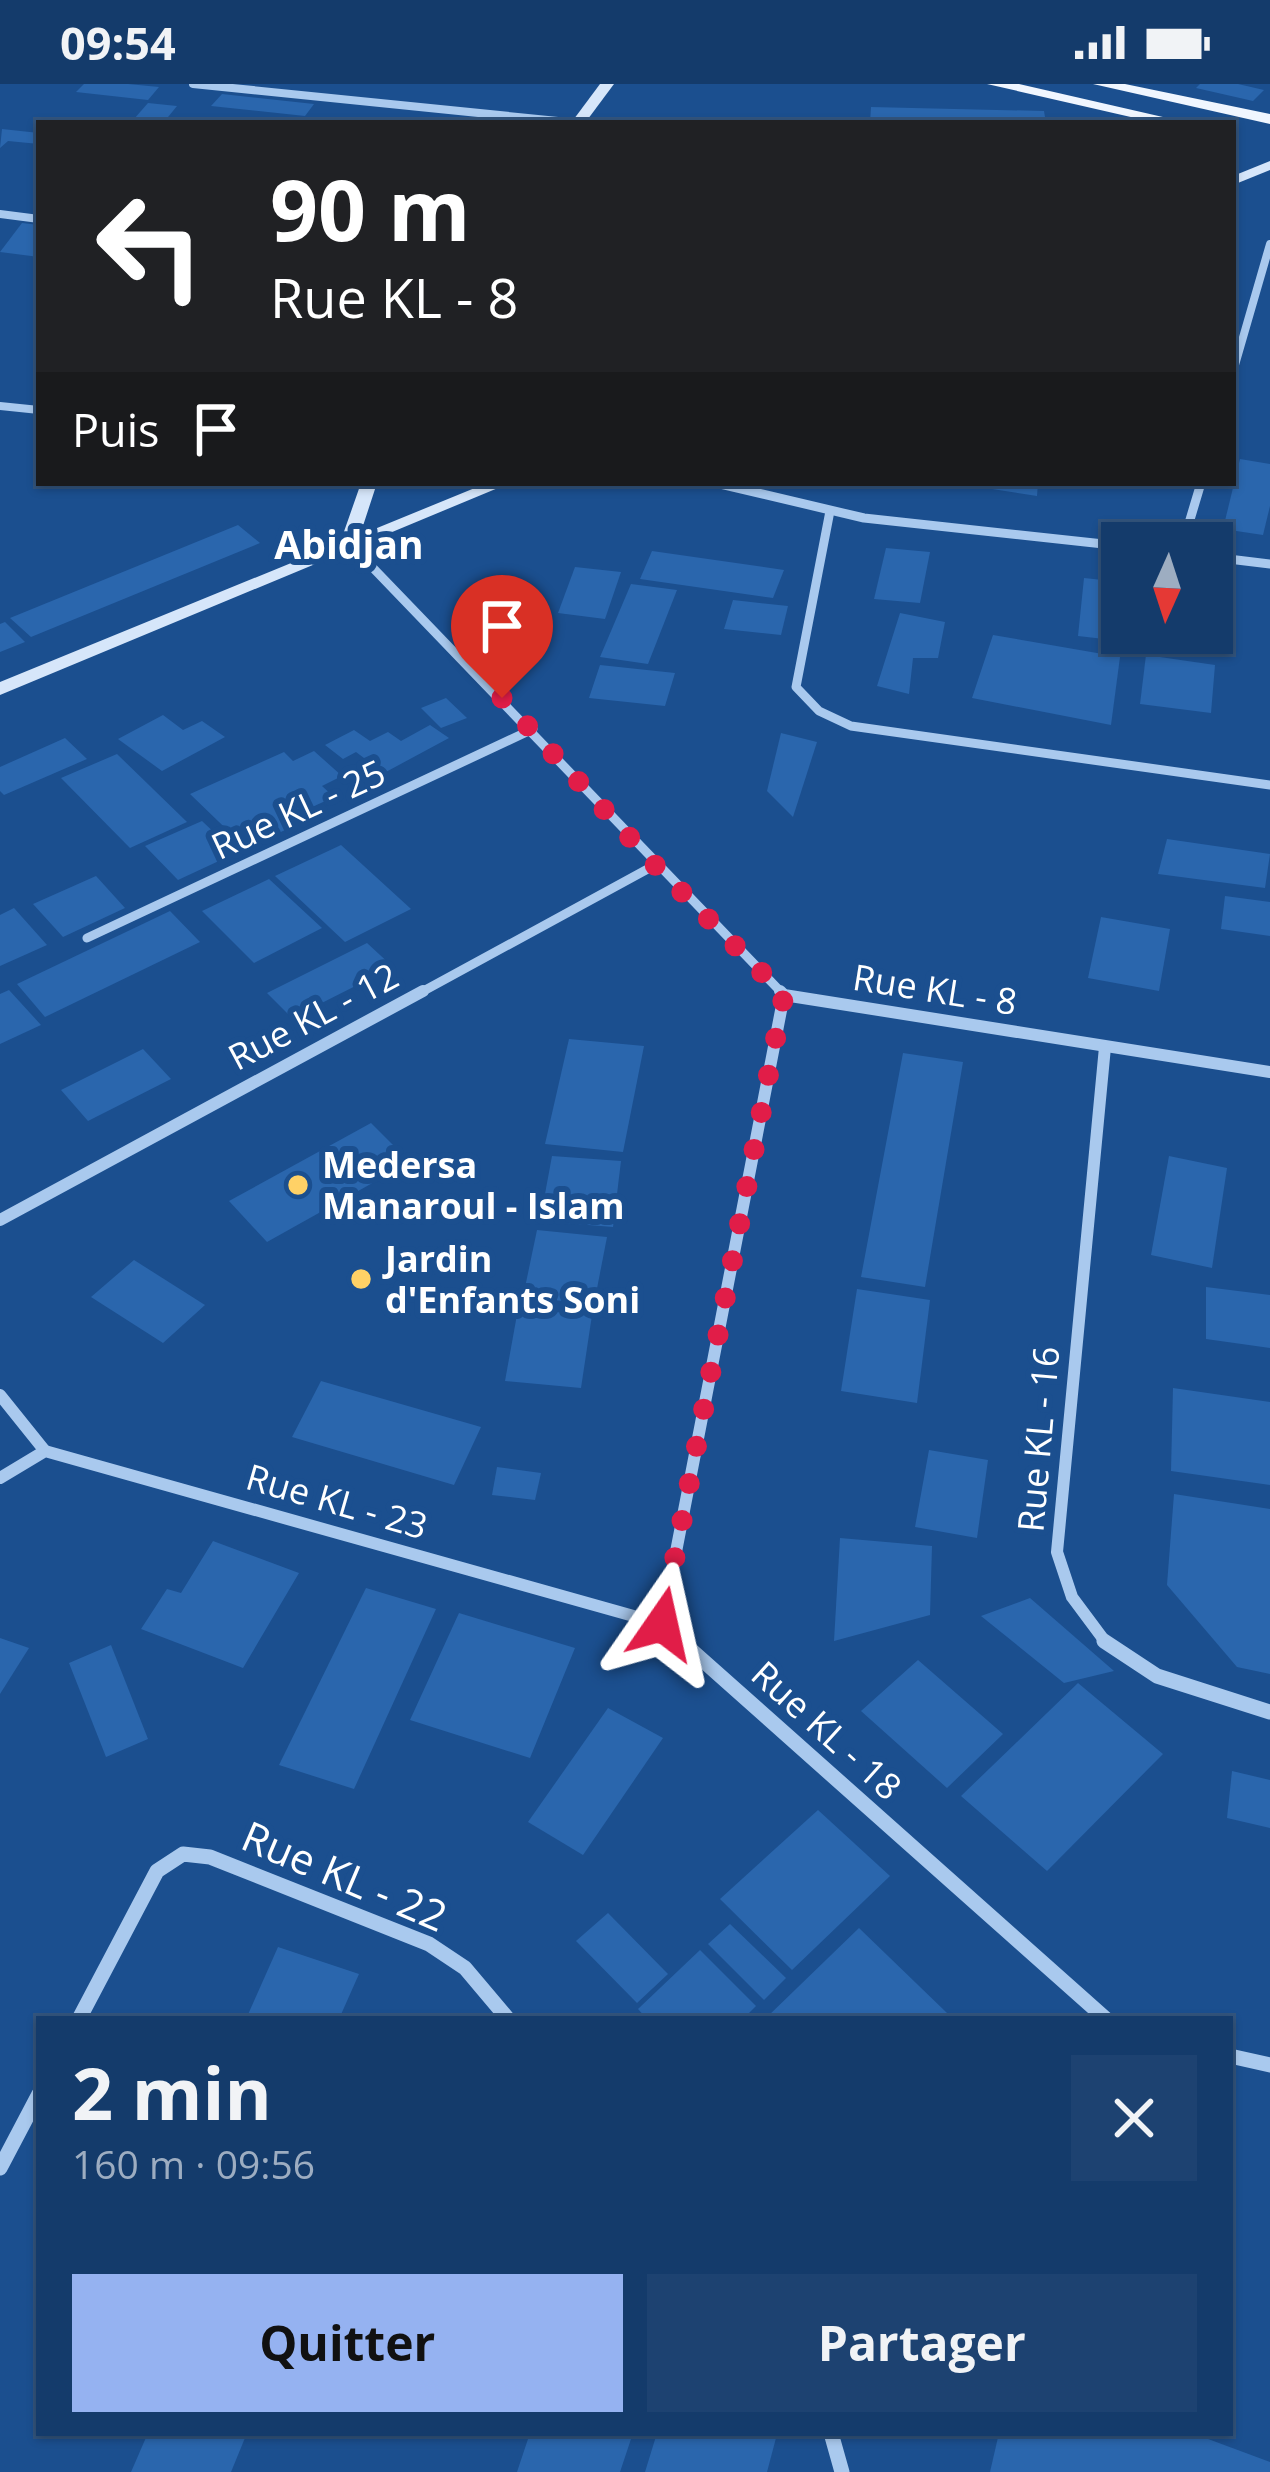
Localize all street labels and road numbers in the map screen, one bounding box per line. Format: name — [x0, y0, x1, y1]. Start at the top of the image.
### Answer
street label: Rue KL - 25 — [203, 747, 393, 871]
street label: Rue KL - 12 — [219, 951, 407, 1081]
street label: Rue KL - 8 — [849, 952, 1021, 1026]
street label: Rue KL - 16 — [1005, 1344, 1071, 1534]
street label: Rue KL - 23 — [241, 1452, 433, 1550]
street label: Rue KL - 18 — [741, 1650, 913, 1810]
street label: Rue KL - 22 — [234, 1806, 456, 1944]

